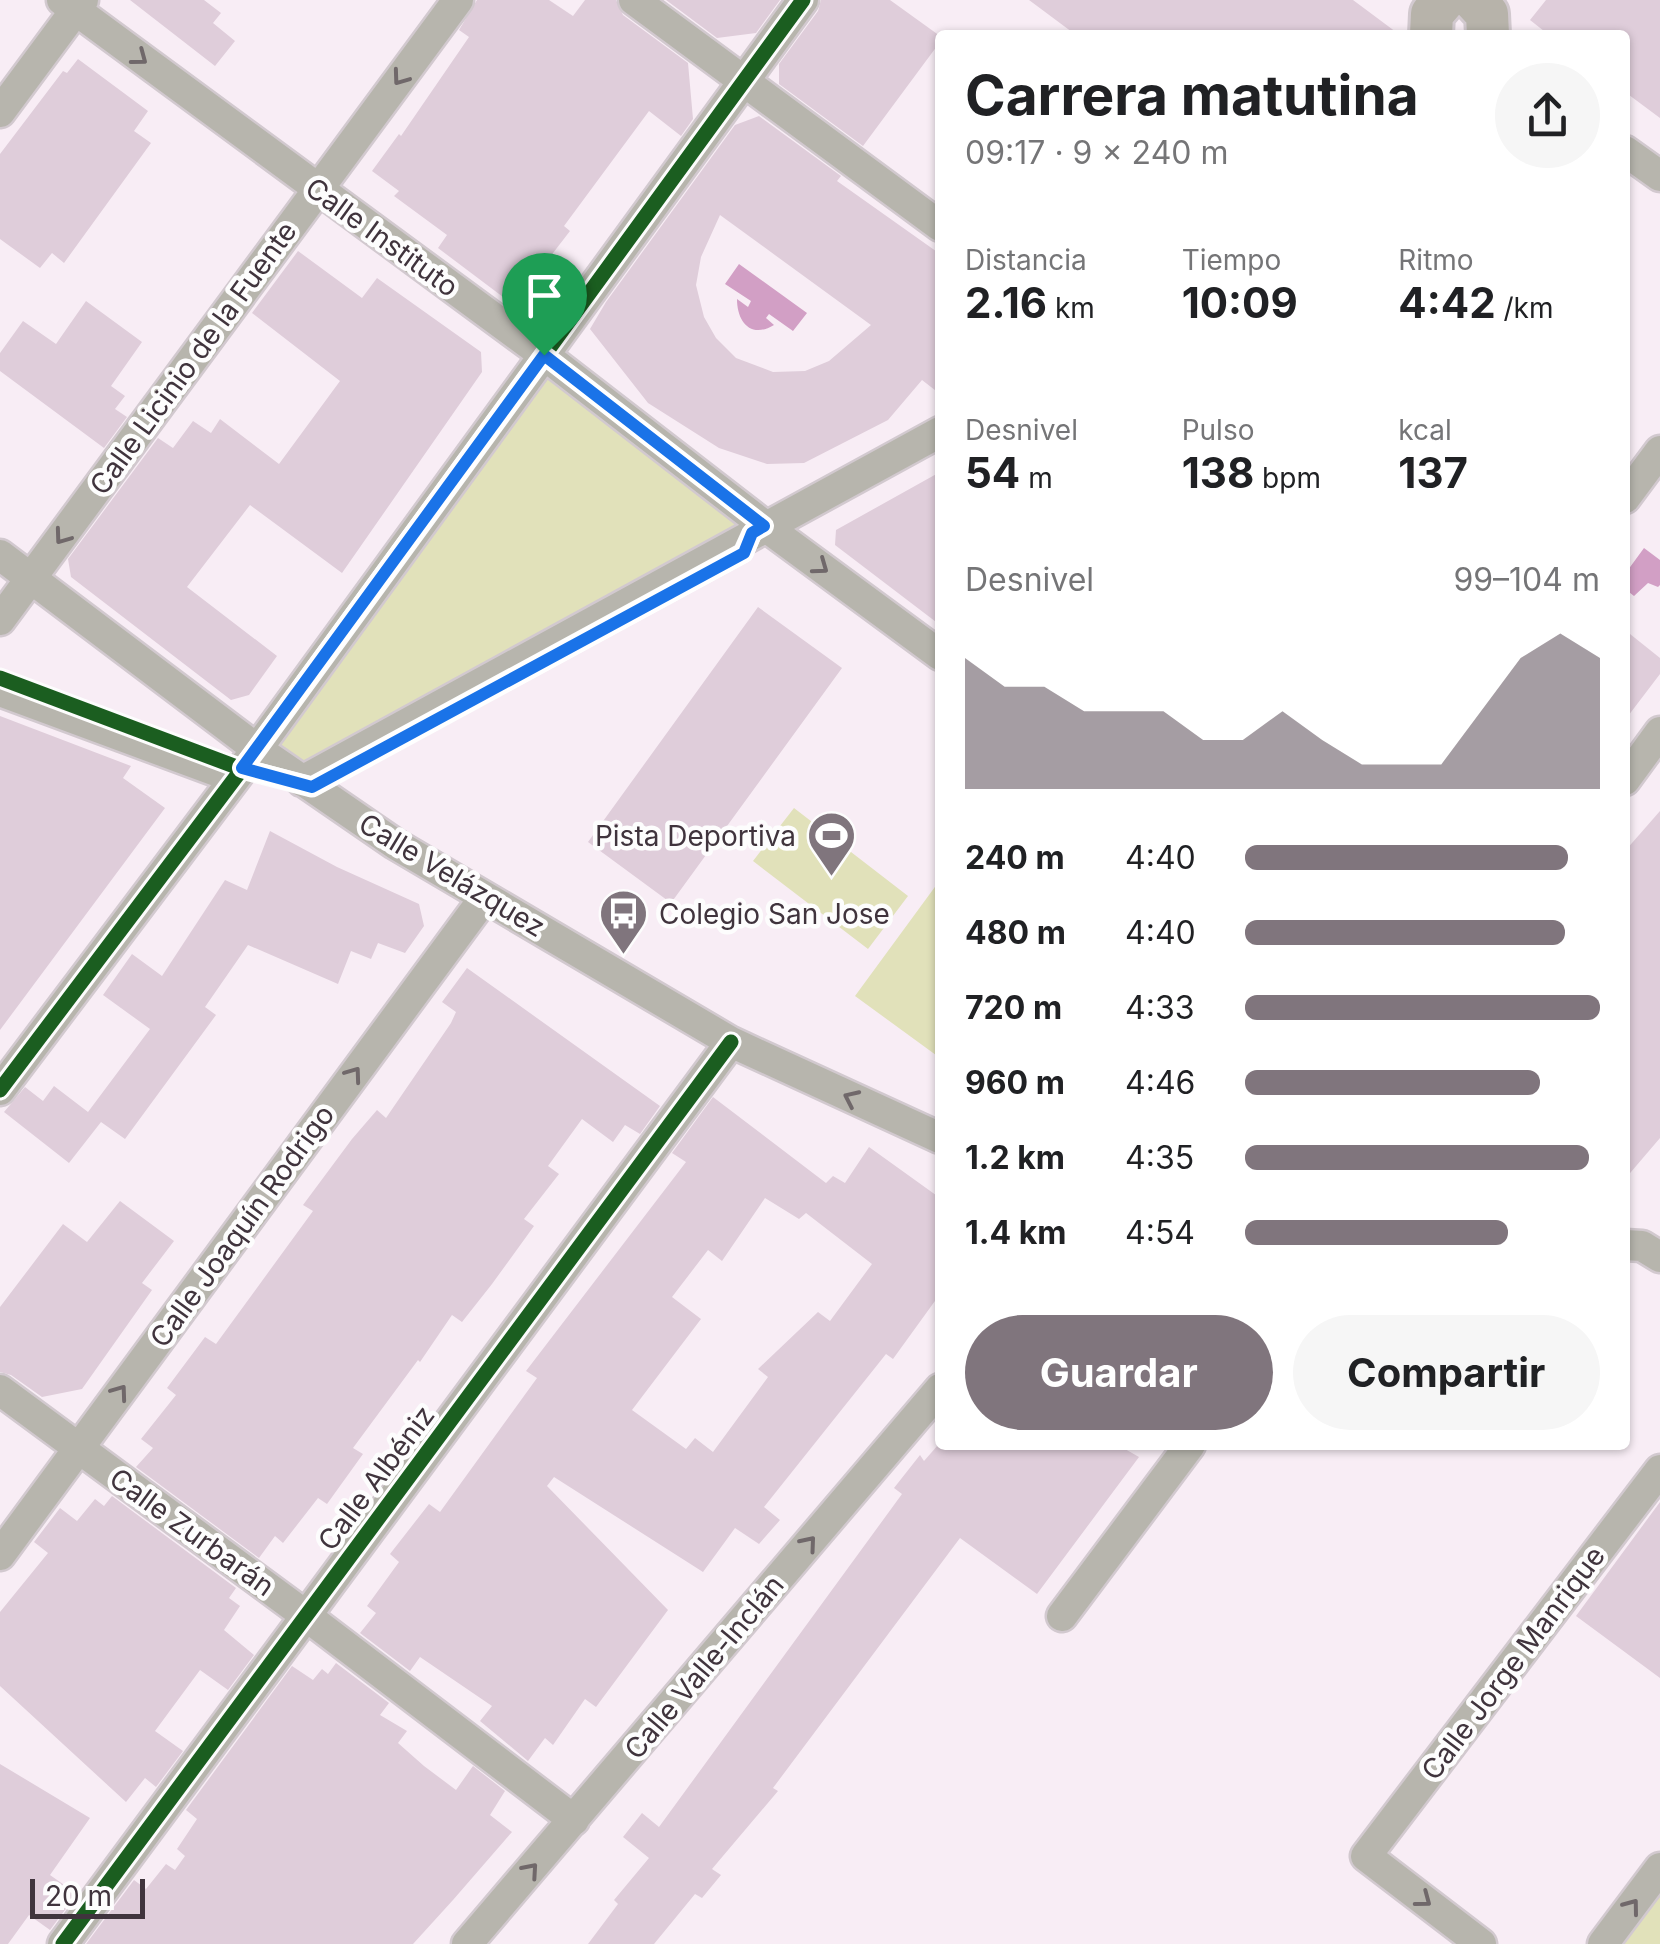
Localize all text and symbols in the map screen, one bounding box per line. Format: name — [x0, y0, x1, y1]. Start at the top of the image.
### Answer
one-way arrow — [129, 47, 147, 64]
text: Carrera matutina — [965, 62, 1419, 128]
button: share — [1495, 63, 1600, 168]
one-way arrow — [394, 67, 412, 85]
text: 09:17 · 9 × 240 m — [965, 133, 1229, 172]
street label: Calle Instituto — [299, 170, 465, 304]
street label: Calle Licinio de la Fuente — [82, 215, 304, 501]
text: Distancia — [965, 243, 1087, 277]
text: Tiempo — [1182, 243, 1281, 277]
text: Ritmo — [1398, 243, 1474, 277]
pin — [502, 253, 587, 356]
icon: arrive — [517, 268, 572, 323]
text: 2.16 — [965, 277, 1047, 328]
text: 10:09 — [1182, 277, 1298, 328]
text: 4:42 — [1398, 277, 1496, 328]
text: km — [1047, 291, 1095, 325]
text: /km — [1496, 291, 1553, 325]
text: Desnivel — [965, 413, 1078, 447]
text: Pulso — [1182, 413, 1254, 447]
text: kcal — [1398, 413, 1452, 447]
text: 54 — [965, 447, 1020, 498]
text: 138 — [1182, 447, 1254, 498]
text: 137 — [1398, 447, 1468, 498]
text: m — [1020, 461, 1053, 495]
text: bpm — [1254, 461, 1321, 495]
one-way arrow — [56, 526, 74, 544]
one-way arrow — [810, 556, 828, 573]
text: Desnivel — [965, 560, 1094, 599]
text: 99–104 m — [1453, 560, 1600, 599]
street label: Calle Velázquez — [353, 806, 551, 944]
sports icon: Pista Deportiva — [805, 810, 857, 878]
place label: Pista Deportiva — [595, 819, 796, 853]
text: 240 m — [965, 838, 1065, 877]
text: 4:40 — [1125, 838, 1196, 877]
bus stop icon: Colegio San Jose — [598, 888, 650, 956]
place label: Colegio San Jose — [659, 897, 890, 931]
text: 480 m — [965, 913, 1066, 952]
text: 4:40 — [1125, 913, 1196, 952]
text: 720 m — [965, 988, 1062, 1027]
text: 4:33 — [1125, 988, 1194, 1027]
text: 960 m — [965, 1063, 1065, 1102]
text: 4:46 — [1125, 1063, 1195, 1102]
one-way arrow — [343, 1067, 360, 1085]
one-way arrow — [844, 1090, 862, 1110]
street label: Calle Joaquín Rodrigo — [143, 1098, 341, 1354]
text: 1.2 km — [965, 1138, 1065, 1177]
text: 4:35 — [1125, 1138, 1194, 1177]
text: 1.4 km — [965, 1213, 1066, 1252]
text: 4:54 — [1125, 1213, 1195, 1252]
button: Guardar — [965, 1315, 1273, 1430]
button: Compartir — [1293, 1315, 1600, 1430]
one-way arrow — [108, 1385, 126, 1403]
street label: Calle Albéniz — [311, 1399, 441, 1557]
street label: Calle Zurbarán — [103, 1461, 281, 1603]
one-way arrow — [798, 1536, 816, 1555]
street label: Calle Jorge Manrique — [1414, 1540, 1612, 1786]
street label: Calle Valle-Inclán — [617, 1568, 791, 1766]
one-way arrow — [519, 1863, 537, 1882]
scale bar — [30, 1874, 145, 1918]
text: 20 m — [45, 1879, 112, 1913]
one-way arrow — [1413, 1889, 1431, 1906]
one-way arrow — [1620, 1899, 1637, 1917]

